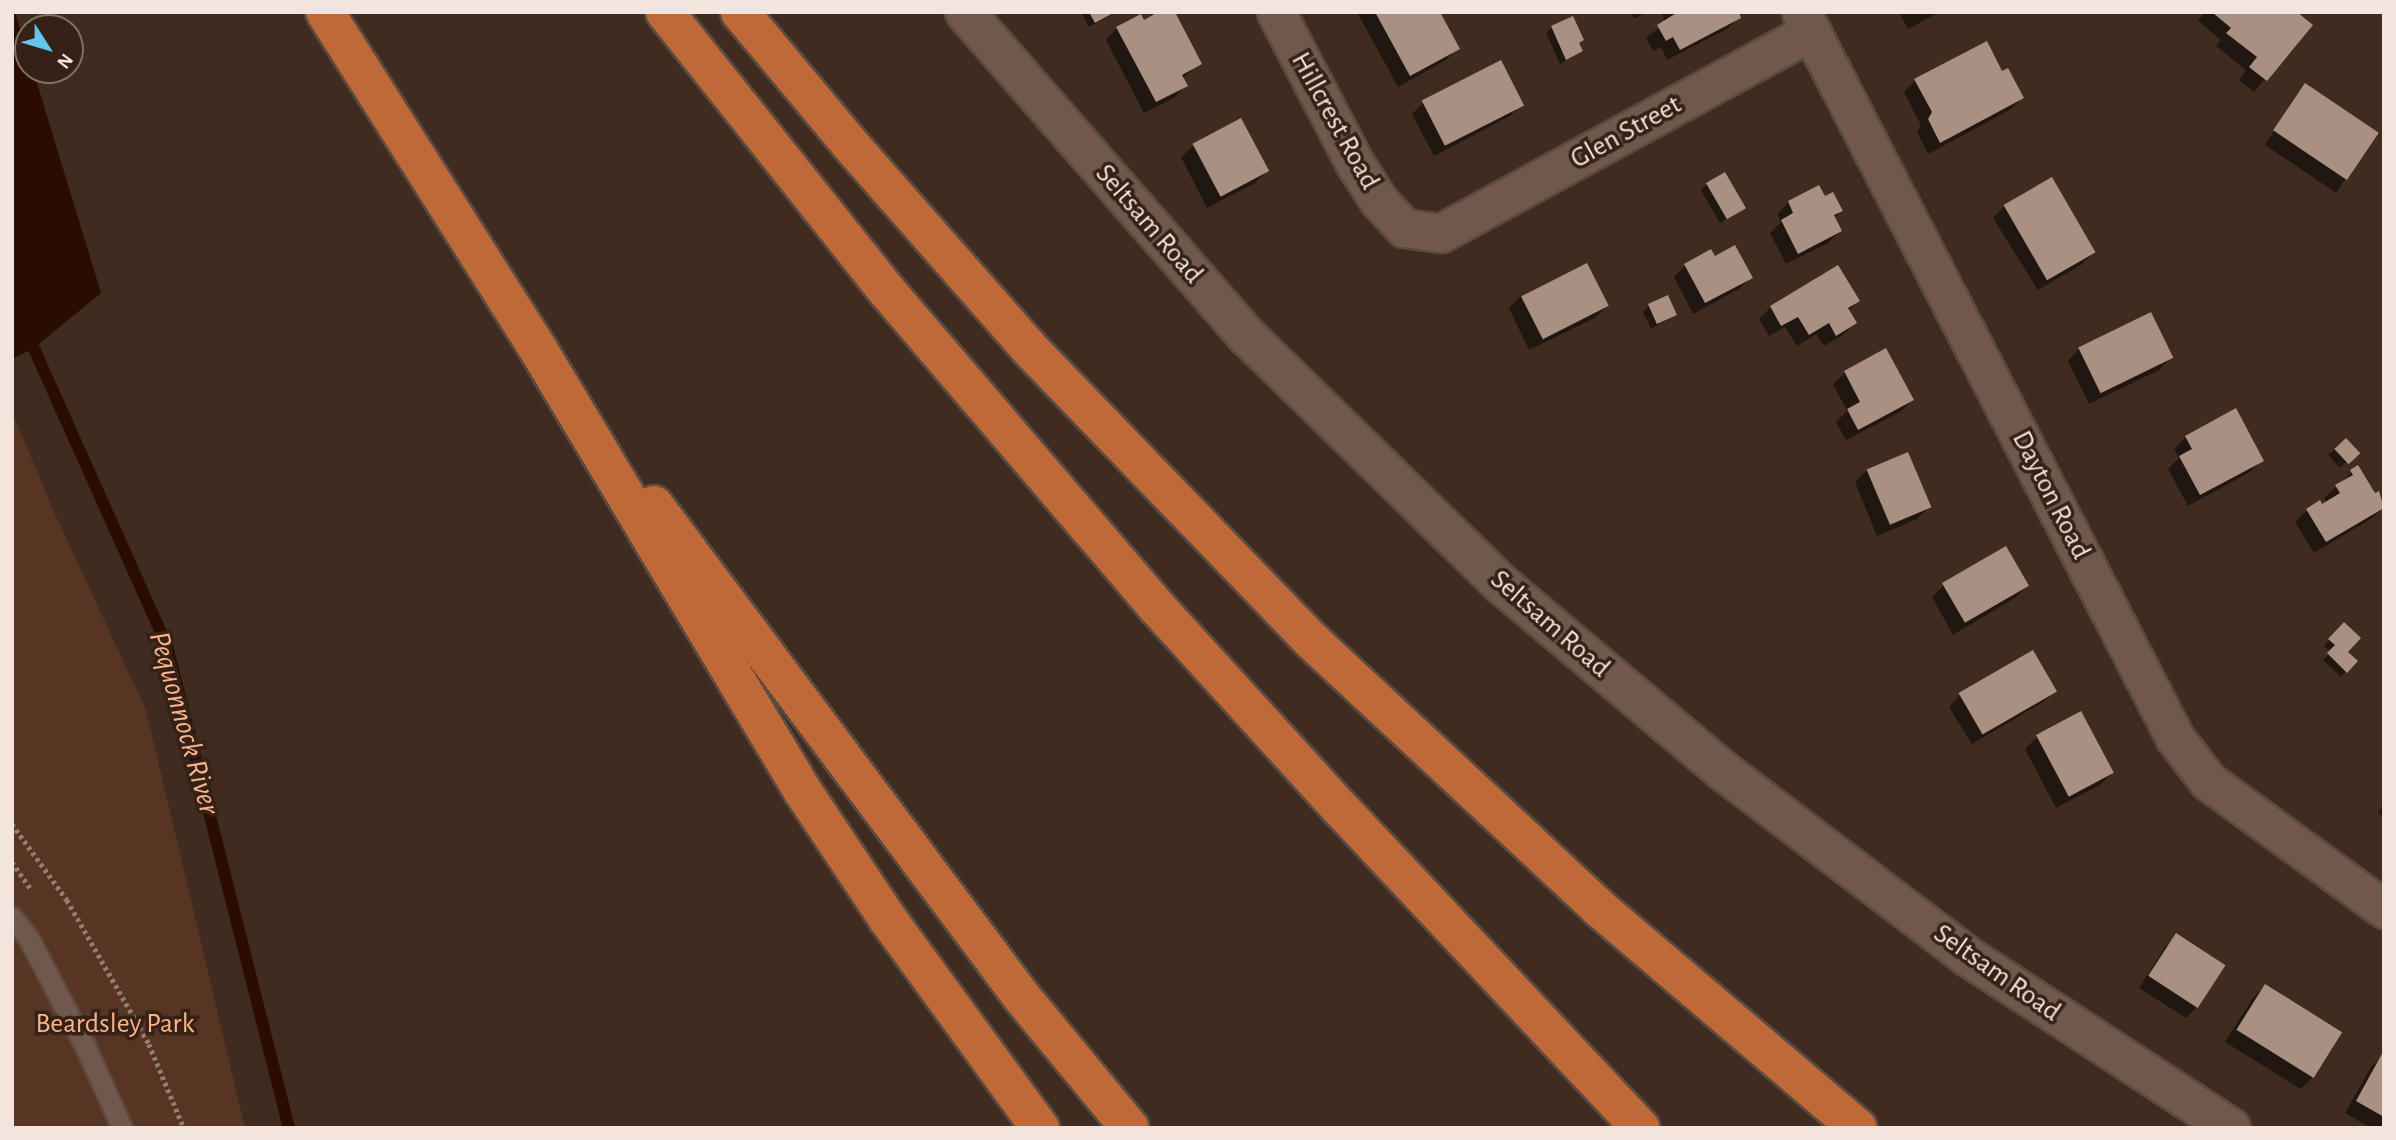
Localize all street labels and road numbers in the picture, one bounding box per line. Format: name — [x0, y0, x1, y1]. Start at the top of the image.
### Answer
street label: Hillcrest Road — [1284, 46, 1386, 196]
street label: Glen Street — [1565, 88, 1687, 176]
street label: Seltsam Road — [1088, 157, 1210, 291]
street label: Dayton Road — [2004, 425, 2098, 565]
street label: Seltsam Road — [1483, 563, 1617, 685]
street label: Seltsam Road — [1927, 917, 2067, 1029]

